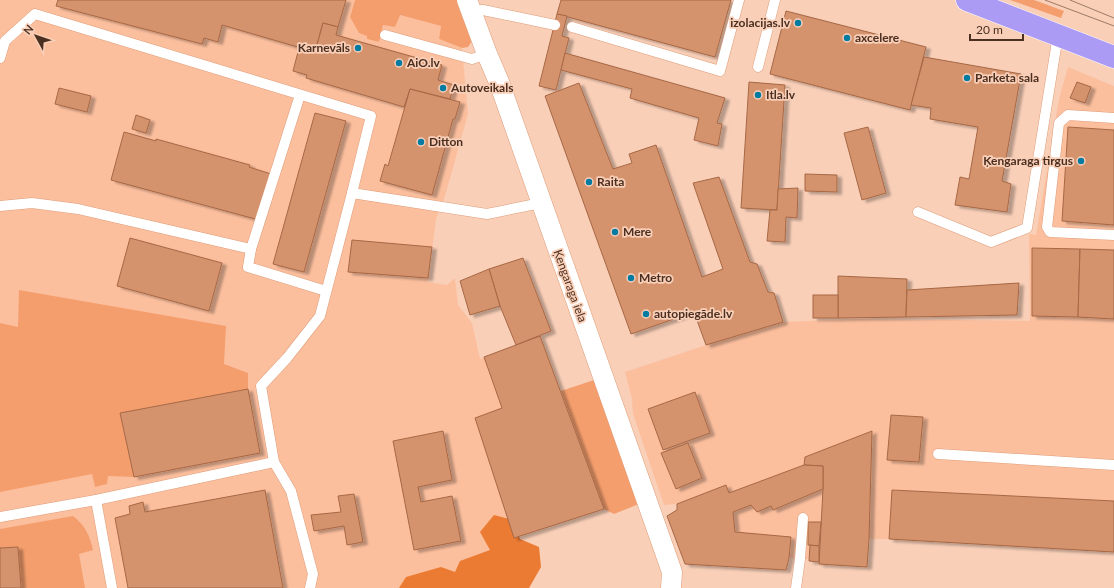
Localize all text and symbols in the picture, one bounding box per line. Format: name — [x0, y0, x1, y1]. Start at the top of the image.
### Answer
place label: izolacijas.lv — [730, 15, 791, 30]
north arrow — [16, 16, 56, 56]
scale bar — [970, 16, 1023, 42]
marker: izolacijas.lv — [793, 18, 803, 28]
text: N — [20, 22, 36, 37]
text: 20 m — [976, 22, 1003, 37]
place label: axcelere — [855, 30, 900, 45]
marker: axcelere — [842, 33, 852, 43]
place label: Karnevāls — [298, 40, 350, 55]
marker: Karnevāls — [353, 43, 363, 53]
place label: AiO.lv — [406, 55, 441, 70]
marker: AiO.lv — [394, 58, 404, 68]
place label: Parketa sala — [975, 70, 1039, 85]
marker: Parketa sala — [962, 73, 972, 83]
place label: Autoveikals — [450, 80, 513, 95]
marker: Autoveikals — [438, 83, 448, 93]
place label: Itla.lv — [766, 87, 796, 102]
marker: Itla.lv — [753, 90, 763, 100]
place label: Ditton — [429, 134, 463, 149]
marker: Ditton — [416, 137, 426, 147]
place label: Ķengaraga tirgus — [983, 153, 1073, 168]
marker: Ķengaraga tirgus — [1076, 156, 1086, 166]
place label: Raita — [597, 174, 624, 189]
marker: Raita — [584, 177, 594, 187]
place label: Mere — [623, 224, 652, 239]
marker: Mere — [610, 227, 620, 237]
street label: Ķengaraga iela — [550, 247, 591, 324]
place label: Metro — [639, 270, 672, 285]
marker: Metro — [626, 273, 636, 283]
place label: autopiegāde.lv — [654, 306, 733, 321]
marker: autopiegāde.lv — [641, 309, 651, 319]

